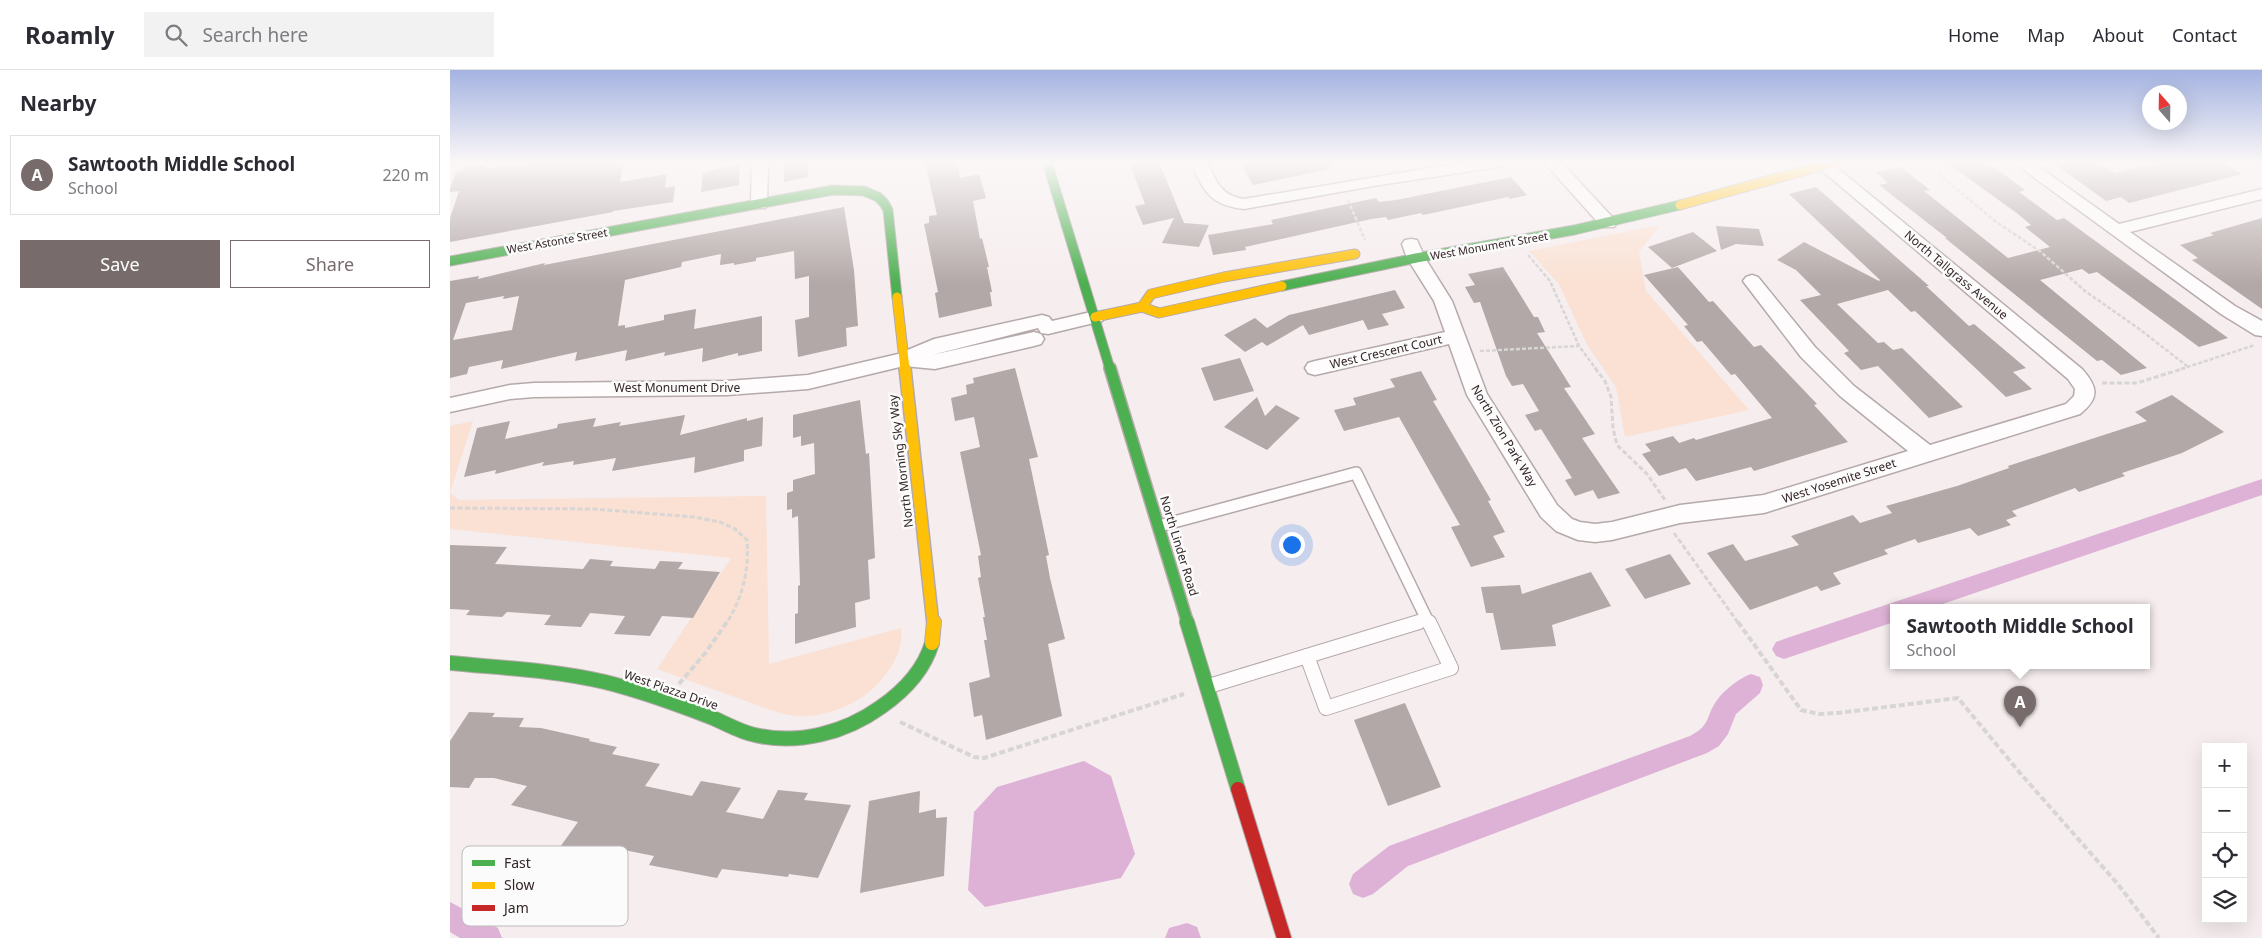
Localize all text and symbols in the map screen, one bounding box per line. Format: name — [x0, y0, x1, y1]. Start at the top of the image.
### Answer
search box — [144, 12, 494, 57]
text: Roamly — [25, 18, 114, 51]
icon: search — [162, 21, 190, 49]
text: Search here — [202, 22, 308, 48]
text: Home — [1948, 23, 1999, 47]
text: Map — [2027, 23, 2065, 47]
text: About — [2093, 23, 2144, 47]
text: Contact — [2172, 23, 2237, 47]
north arrow — [2142, 85, 2187, 130]
text: Nearby — [20, 89, 96, 117]
text: Sawtooth Middle School — [68, 151, 295, 177]
text: A — [31, 164, 43, 186]
text: 220 m — [382, 164, 429, 186]
text: School — [68, 177, 118, 199]
street label: West Astonte Street — [505, 224, 608, 257]
street label: North Tallgrass Avenue — [1901, 226, 2012, 323]
street label: West Monument Street — [1429, 228, 1549, 263]
button: Save — [20, 240, 220, 288]
button: Share — [230, 240, 430, 288]
street label: West Crescent Court — [1328, 330, 1444, 373]
street label: West Monument Drive — [614, 379, 740, 396]
street label: North Zion Park Way — [1467, 382, 1542, 491]
street label: North Morning Sky Way — [884, 393, 917, 528]
street label: West Yosemite Street — [1780, 454, 1899, 507]
street label: North Linder Road — [1156, 494, 1203, 598]
your location — [1279, 532, 1305, 558]
popup — [1890, 604, 2150, 669]
text: Sawtooth Middle School — [1906, 613, 2134, 639]
text: School — [1906, 639, 1956, 661]
street label: West Piazza Drive — [622, 665, 721, 714]
pin: A — [2004, 686, 2036, 727]
map controls — [2202, 743, 2247, 923]
button: + — [2202, 743, 2247, 788]
button: − — [2202, 788, 2247, 833]
button: locate — [2202, 833, 2247, 878]
legend — [462, 846, 628, 926]
text: Fast — [504, 853, 531, 872]
text: Slow — [504, 875, 535, 894]
button: layers — [2202, 878, 2247, 923]
text: Jam — [502, 898, 529, 917]

